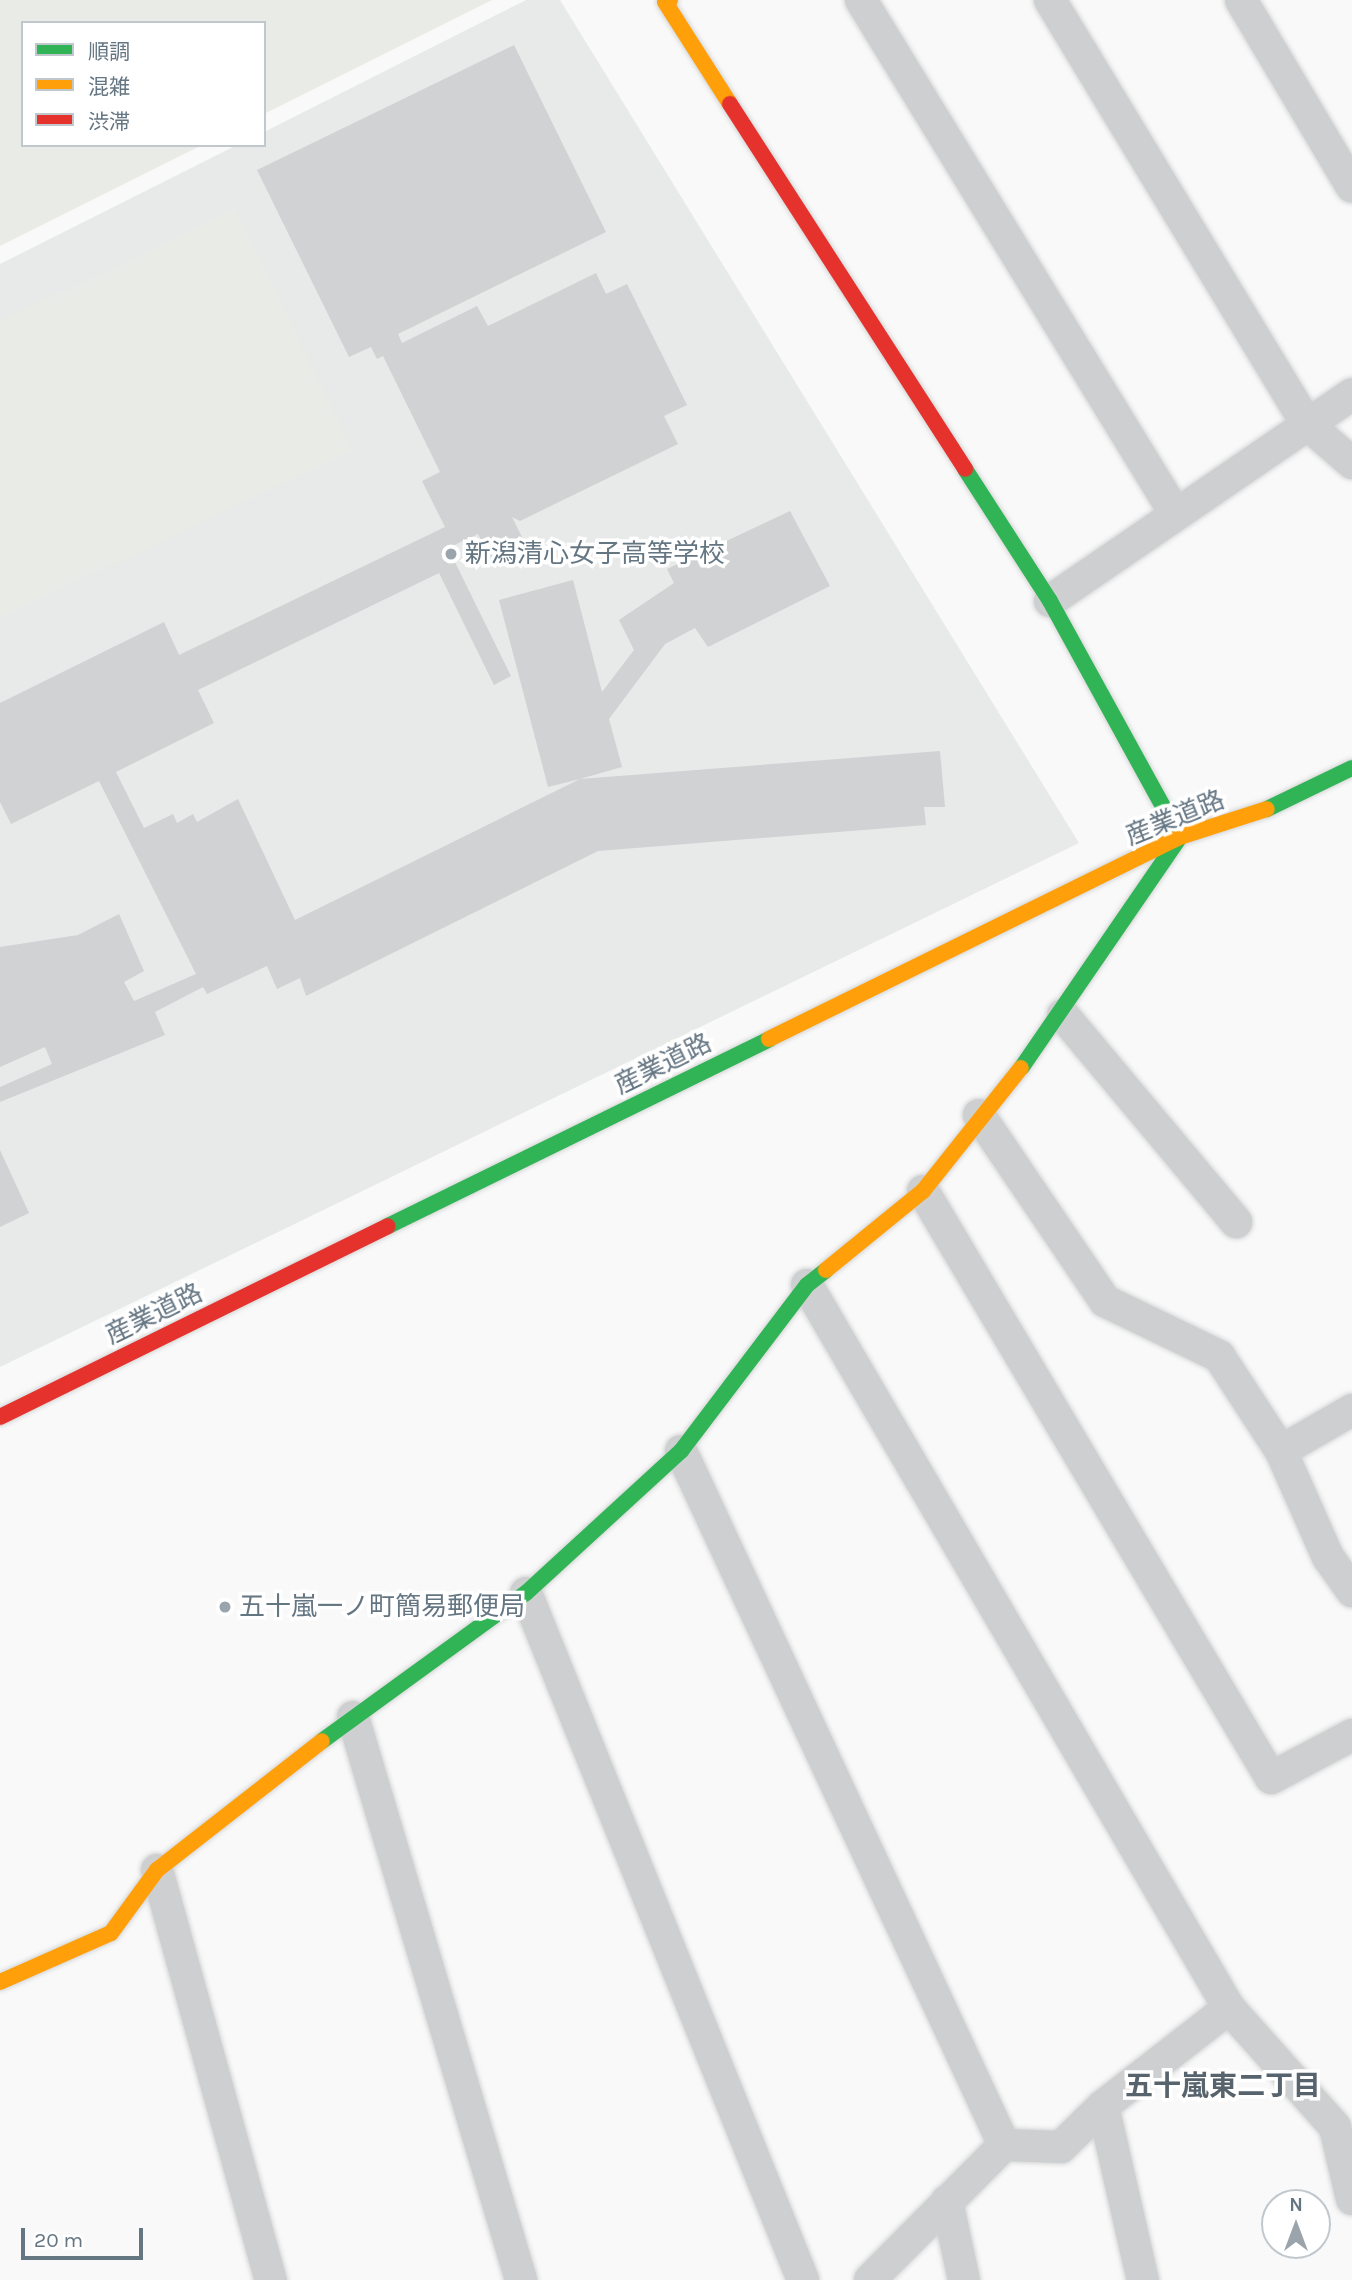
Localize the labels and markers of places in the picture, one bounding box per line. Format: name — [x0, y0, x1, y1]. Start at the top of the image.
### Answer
place label: 新潟清心女子高等学校 — [465, 538, 725, 570]
marker: 新潟清心女子高等学校 — [443, 546, 459, 562]
place label: 五十嵐一ノ町簡易郵便局 — [239, 1591, 525, 1623]
marker: 五十嵐一ノ町簡易郵便局 — [217, 1599, 233, 1615]

